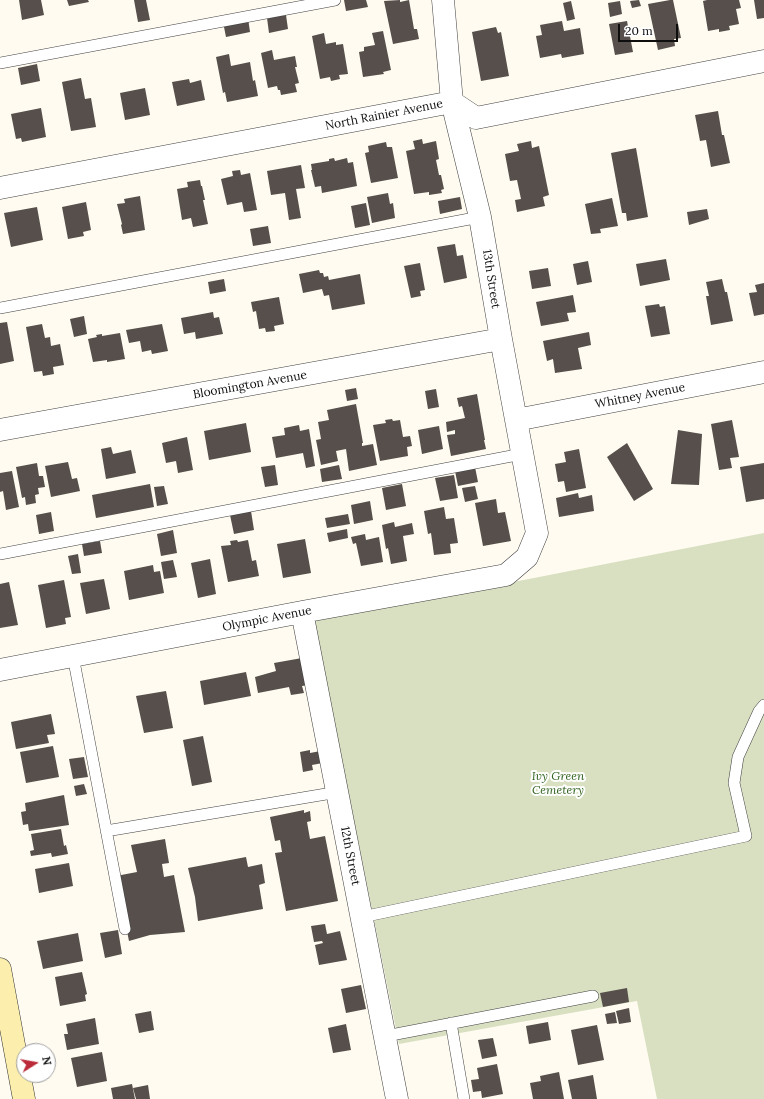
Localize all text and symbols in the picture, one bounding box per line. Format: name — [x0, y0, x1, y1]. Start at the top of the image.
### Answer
scale bar — [620, 16, 680, 42]
text: 20 m — [625, 23, 653, 38]
street label: North Rainier Avenue — [324, 97, 444, 133]
street label: 13th Street — [479, 248, 503, 310]
street label: Bloomington Avenue — [192, 368, 308, 402]
street label: Whitney Avenue — [594, 380, 686, 412]
street label: Olympic Avenue — [221, 603, 313, 635]
park label: Ivy Green Cemetery — [532, 770, 584, 798]
street label: 12th Street — [337, 825, 363, 887]
north arrow — [16, 1043, 56, 1083]
text: N — [39, 1055, 54, 1066]

